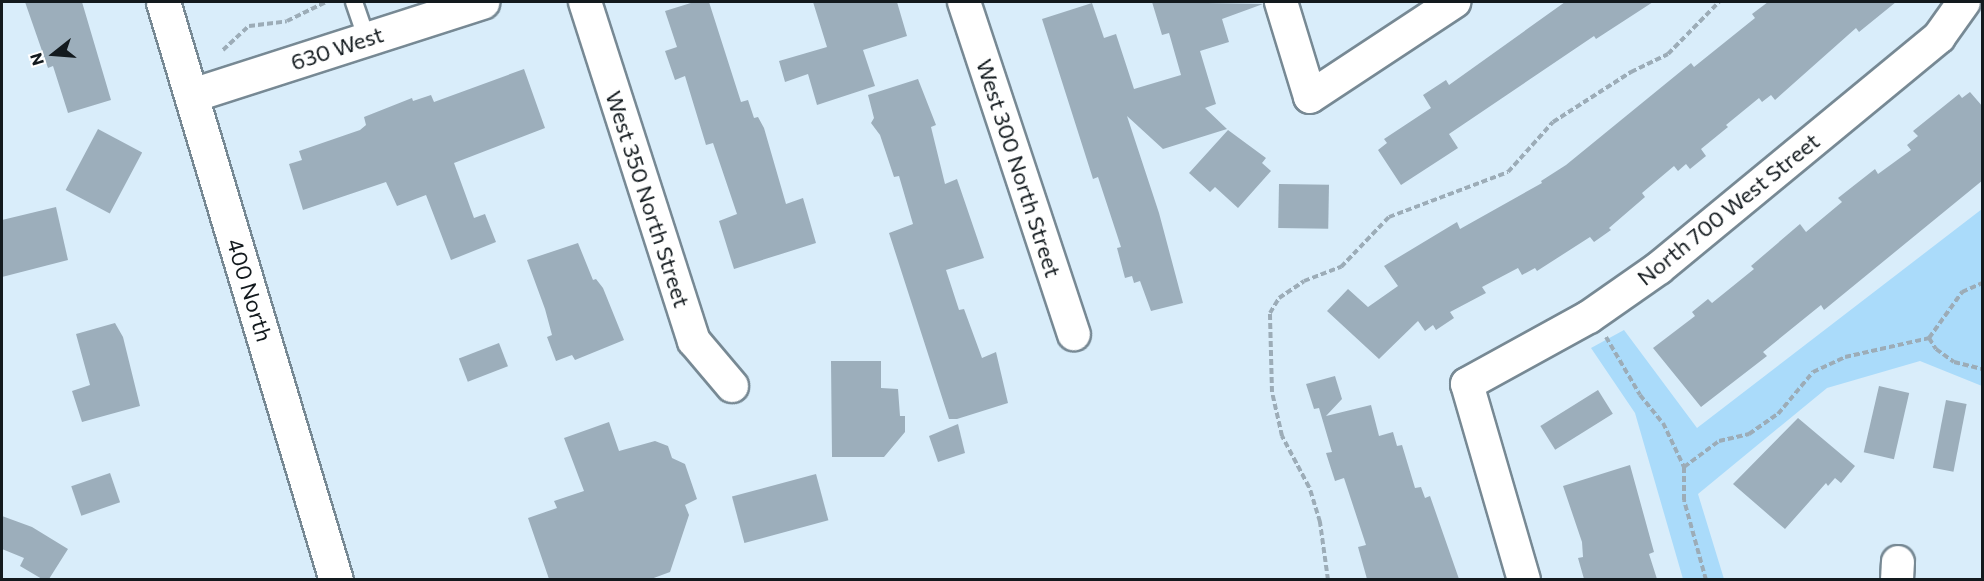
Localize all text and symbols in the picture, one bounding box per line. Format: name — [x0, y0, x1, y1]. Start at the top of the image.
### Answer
street label: 630 West — [287, 21, 387, 75]
north arrow — [24, 24, 84, 84]
text: N — [25, 51, 47, 68]
street label: West 300 North Street — [971, 56, 1067, 280]
street label: West 350 North Street — [601, 87, 695, 311]
street label: North 700 West Street — [1632, 127, 1824, 291]
street label: 400 North — [222, 235, 278, 345]

